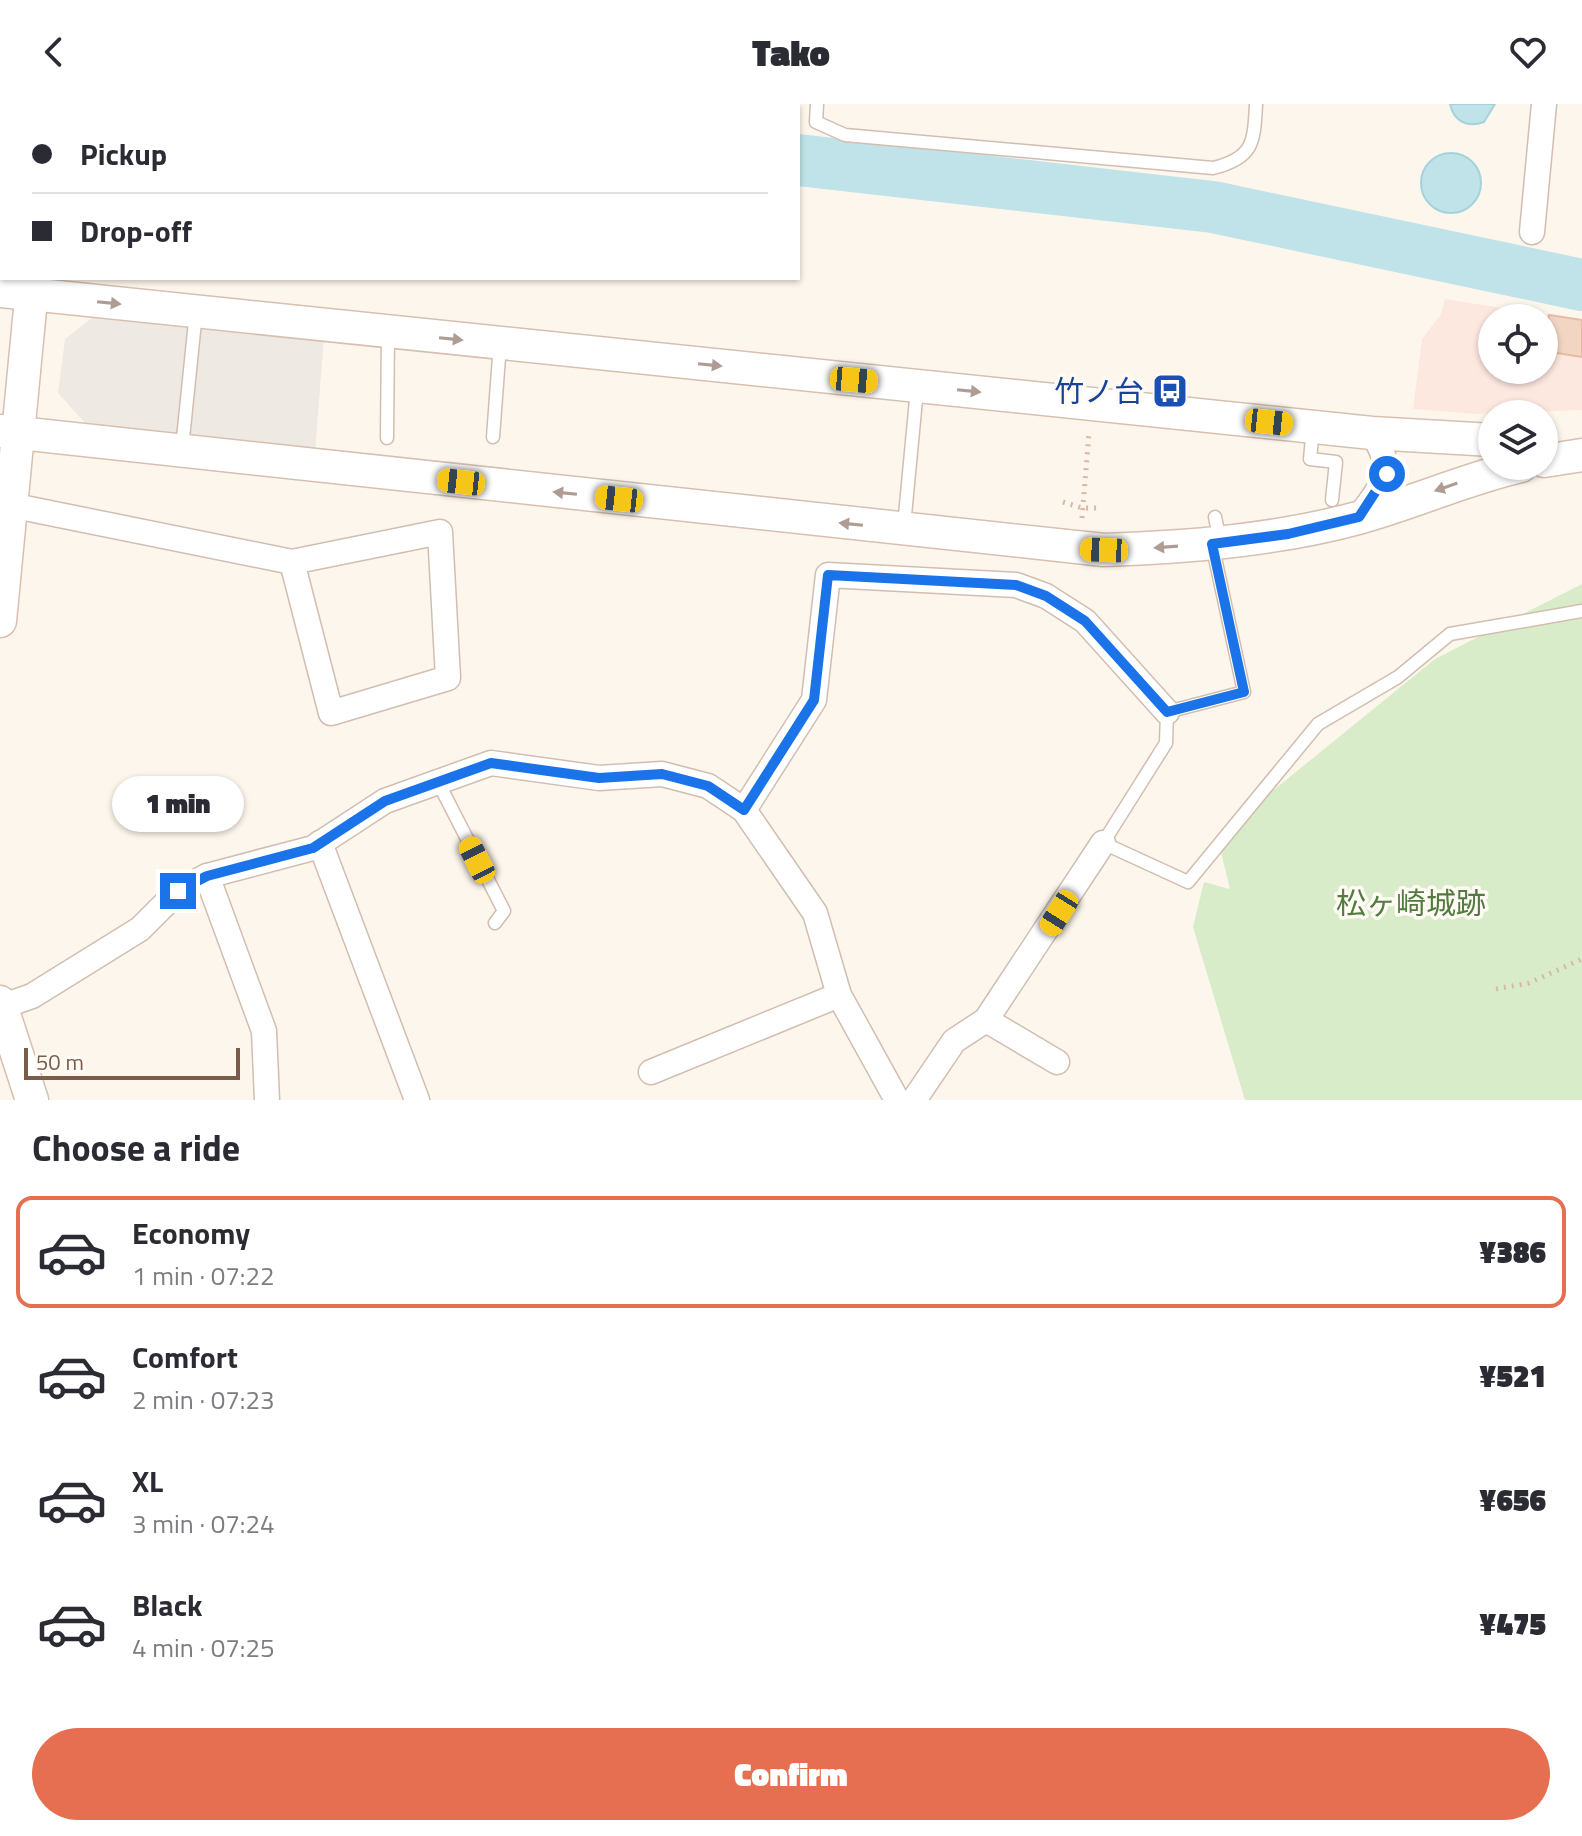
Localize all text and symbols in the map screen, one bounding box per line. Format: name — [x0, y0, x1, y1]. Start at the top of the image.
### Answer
text: Tako — [752, 25, 830, 80]
icon: back — [32, 30, 76, 74]
icon: heart — [1506, 30, 1550, 74]
text: Pickup — [80, 131, 167, 177]
text: Drop-off — [80, 208, 192, 254]
one-way arrow — [97, 296, 122, 309]
map controls — [1478, 304, 1558, 480]
button: locate — [1478, 304, 1558, 384]
one-way arrow — [439, 332, 464, 345]
one-way arrow — [698, 358, 723, 371]
car — [829, 366, 879, 394]
place label: 竹ノ台 — [1054, 368, 1144, 414]
bus stop icon: 竹ノ台 — [1151, 372, 1189, 410]
one-way arrow — [957, 384, 982, 397]
button: layers — [1478, 400, 1558, 480]
car — [1244, 408, 1294, 436]
route start — [1369, 456, 1405, 492]
car — [436, 468, 486, 496]
one-way arrow — [1434, 482, 1458, 494]
car — [594, 485, 644, 513]
one-way arrow — [552, 487, 577, 500]
one-way arrow — [838, 518, 863, 531]
car — [1080, 537, 1128, 563]
one-way arrow — [1153, 541, 1178, 554]
callout: 1 min — [112, 775, 244, 831]
text: 1 min — [146, 784, 210, 823]
car — [455, 833, 499, 887]
route end — [160, 873, 196, 909]
park label: 松ヶ崎城跡 — [1336, 880, 1486, 926]
car — [1036, 886, 1082, 940]
scale bar — [24, 1044, 240, 1080]
text: 50 m — [36, 1045, 84, 1079]
text: Choose a ride — [32, 1120, 240, 1175]
text: Economy — [132, 1210, 250, 1256]
icon: car — [36, 1216, 108, 1288]
text: ¥386 — [1479, 1229, 1546, 1275]
text: 1 min · 07:22 — [132, 1256, 275, 1295]
text: Comfort — [132, 1334, 238, 1380]
icon: car — [36, 1340, 108, 1412]
text: ¥521 — [1479, 1353, 1546, 1399]
text: 2 min · 07:23 — [132, 1380, 275, 1419]
text: XL — [132, 1458, 163, 1504]
icon: car — [36, 1464, 108, 1536]
text: ¥656 — [1479, 1477, 1546, 1523]
text: 3 min · 07:24 — [132, 1504, 275, 1543]
text: Black — [132, 1582, 203, 1628]
icon: car — [36, 1588, 108, 1660]
text: ¥475 — [1479, 1601, 1546, 1647]
text: 4 min · 07:25 — [132, 1628, 275, 1667]
button: Confirm — [32, 1728, 1550, 1820]

